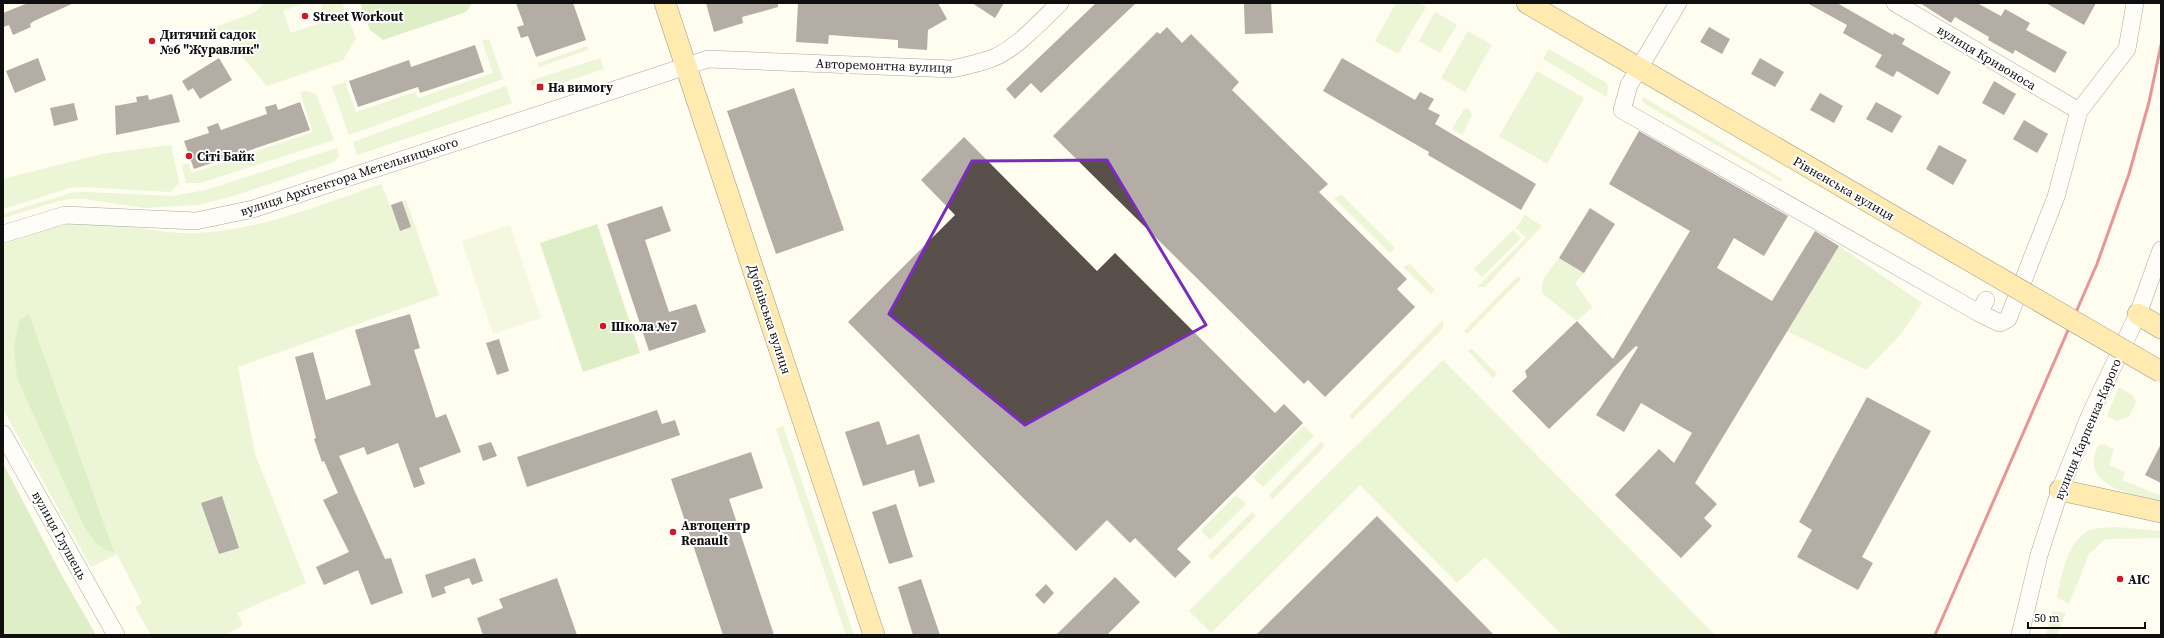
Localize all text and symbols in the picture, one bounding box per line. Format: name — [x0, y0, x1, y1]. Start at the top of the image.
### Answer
place label: Street Workout — [313, 8, 404, 25]
marker: Street Workout — [300, 11, 310, 21]
street label: вулиця Кривоноса — [1934, 21, 2040, 94]
place label: Дитячий садок №6 "Журавлик" — [159, 26, 260, 58]
marker: Дитячий садок №6 "Журавлик" — [147, 36, 157, 46]
street label: Авторемонтна вулиця — [815, 55, 953, 76]
place label: На вимогу — [548, 79, 613, 96]
marker: На вимогу — [535, 82, 545, 92]
street label: вулиця Архітектора Метельницького — [238, 133, 460, 220]
place label: Сіті Байк — [197, 148, 255, 165]
marker: Сіті Байк — [184, 151, 194, 161]
street label: Рівненська вулиця — [1790, 152, 1898, 224]
street label: Дубнівська вулиця — [744, 262, 795, 376]
place label: Школа №7 — [611, 318, 677, 335]
marker: Школа №7 — [598, 321, 608, 331]
street label: вулиця Карпенка-Карого — [2050, 356, 2125, 502]
street label: вулиця Глушець — [28, 488, 91, 583]
place label: Автоцентр Renault — [681, 517, 750, 549]
marker: Автоцентр Renault — [668, 527, 678, 537]
place label: АІС — [2128, 571, 2150, 588]
marker: АІС — [2115, 574, 2125, 584]
scale bar — [2028, 604, 2145, 630]
text: 50 m — [2034, 610, 2060, 626]

